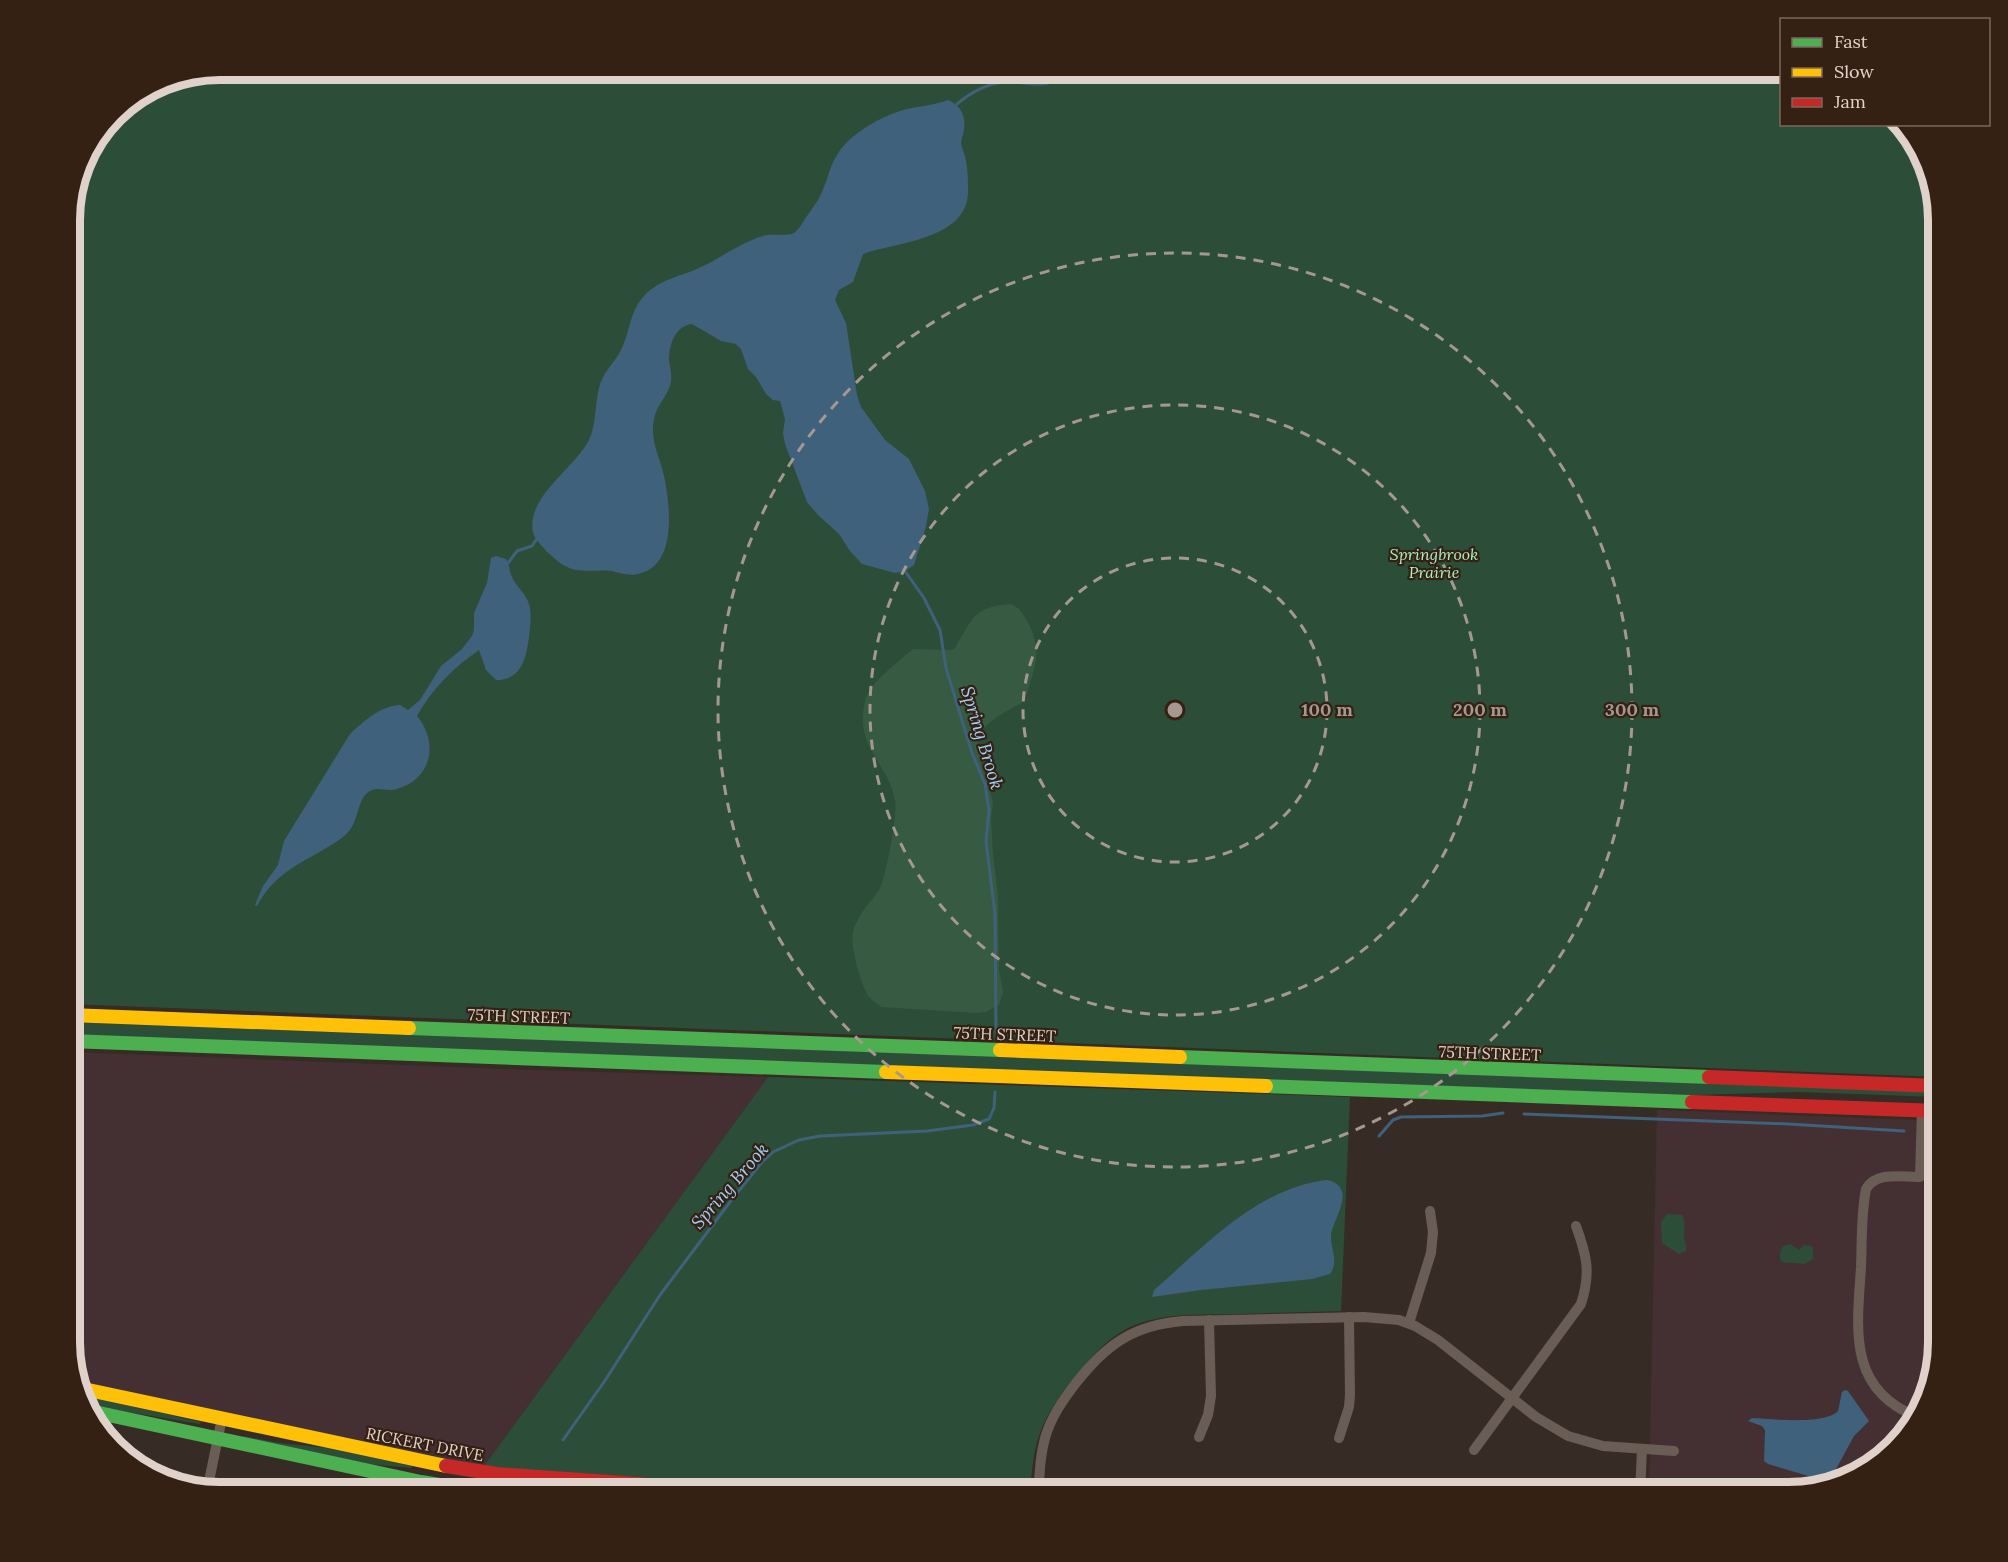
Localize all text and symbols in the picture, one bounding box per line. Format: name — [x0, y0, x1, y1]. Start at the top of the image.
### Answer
legend — [1780, 18, 1990, 126]
text: Fast — [1834, 30, 1868, 53]
text: Slow — [1834, 60, 1874, 83]
text: Jam — [1833, 90, 1866, 113]
park label: Springbrook Prairie — [1390, 544, 1478, 582]
water label: Spring Brook — [956, 683, 1009, 792]
text: 100 m — [1301, 698, 1353, 721]
text: 200 m — [1453, 698, 1507, 721]
text: 300 m — [1605, 698, 1660, 721]
centre of rings — [1165, 700, 1185, 720]
street label: 75TH STREET — [467, 1004, 571, 1028]
street label: 75TH STREET — [953, 1022, 1057, 1046]
street label: 75TH STREET — [1438, 1041, 1542, 1065]
water label: Spring Brook — [686, 1138, 773, 1233]
street label: RICKERT DRIVE — [364, 1423, 486, 1465]

